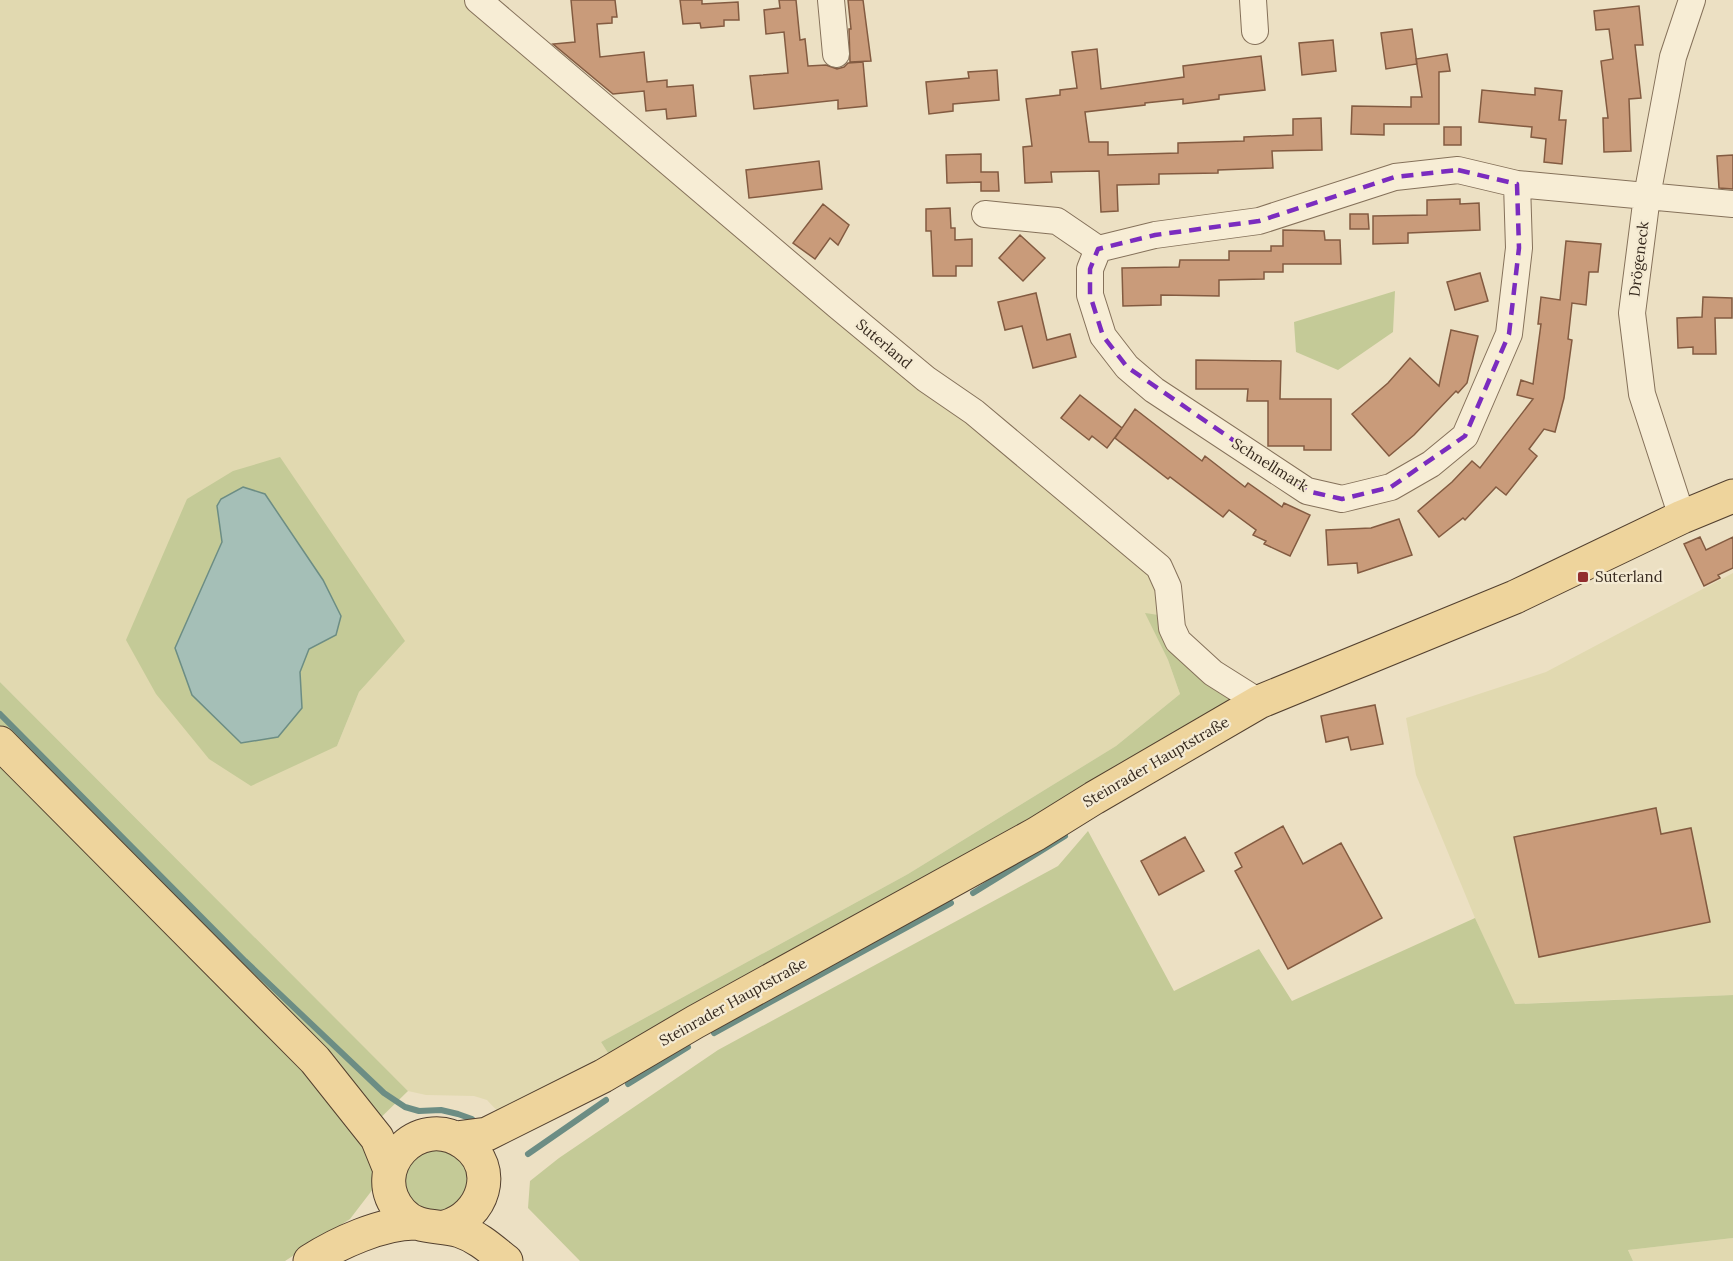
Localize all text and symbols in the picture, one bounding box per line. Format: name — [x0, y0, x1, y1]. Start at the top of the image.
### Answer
street label: Drögeneck — [1624, 220, 1653, 298]
street label: Suterland — [852, 315, 916, 373]
street label: Schnellmark — [1229, 434, 1312, 496]
place label: Suterland — [1595, 567, 1663, 586]
marker: Suterland — [1576, 570, 1590, 584]
street label: Steinrader Hauptstraße — [1079, 712, 1232, 811]
street label: Steinrader Hauptstraße — [656, 953, 810, 1050]

